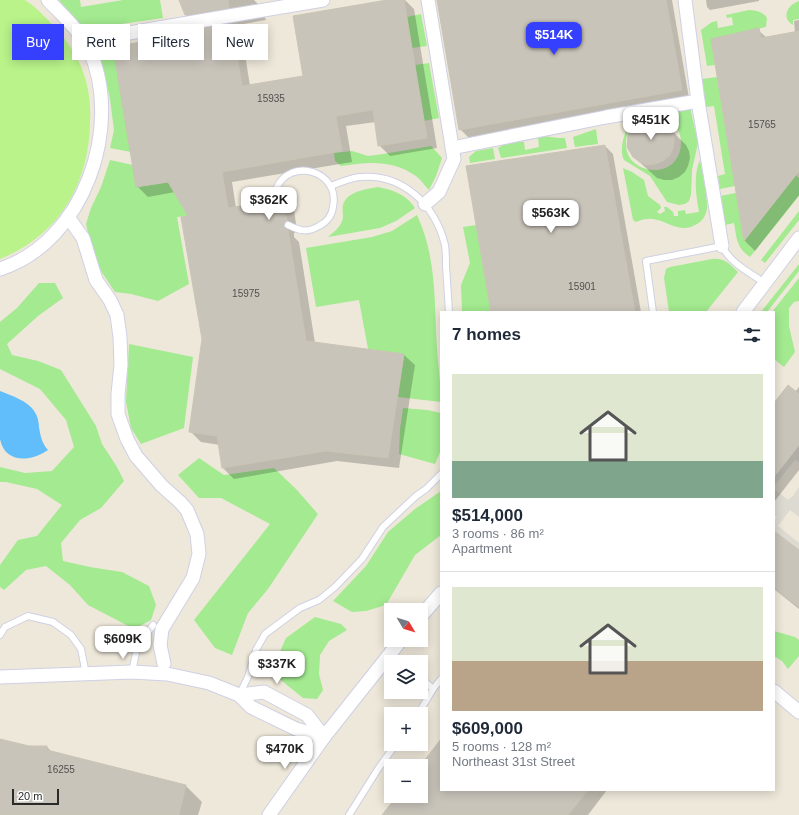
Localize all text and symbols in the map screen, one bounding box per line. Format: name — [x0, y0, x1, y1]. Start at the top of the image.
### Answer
pin: $514K — [526, 22, 582, 56]
chip: Buy — [12, 24, 64, 60]
chip: Rent — [72, 24, 130, 60]
chip: Filters — [138, 24, 204, 60]
chip: New — [212, 24, 268, 60]
text: $514K — [535, 27, 573, 42]
house number: 15935 — [257, 93, 285, 104]
pin: $451K — [623, 107, 679, 141]
text: $451K — [632, 112, 670, 127]
house number: 15765 — [748, 119, 776, 130]
pin: $362K — [241, 187, 297, 221]
text: $362K — [250, 192, 288, 207]
pin: $563K — [523, 200, 579, 234]
text: $563K — [532, 205, 570, 220]
house number: 15901 — [568, 281, 596, 292]
house number: 15975 — [232, 288, 260, 299]
icon: filters — [741, 324, 763, 346]
text: 7 homes — [452, 325, 521, 344]
icon: home — [572, 400, 644, 472]
text: $514,000 — [452, 506, 523, 525]
text: 3 rooms · 86 m² — [452, 526, 544, 541]
text: Apartment — [452, 541, 512, 556]
north arrow — [384, 603, 428, 647]
map controls — [384, 603, 428, 803]
icon: home — [572, 613, 644, 685]
pin: $609K — [95, 626, 151, 660]
text: $609K — [104, 631, 142, 646]
pin: $337K — [249, 651, 305, 685]
button: layers — [384, 655, 428, 699]
text: $337K — [258, 656, 296, 671]
button: + — [384, 707, 428, 751]
text: $609,000 — [452, 719, 523, 738]
pin: $470K — [257, 736, 313, 770]
text: 5 rooms · 128 m² — [452, 739, 551, 754]
text: $470K — [266, 741, 304, 756]
text: Northeast 31st Street — [452, 754, 575, 769]
button: − — [384, 759, 428, 803]
house number: 16255 — [47, 764, 75, 775]
scale bar — [12, 787, 59, 806]
text: 20 m — [18, 790, 42, 802]

